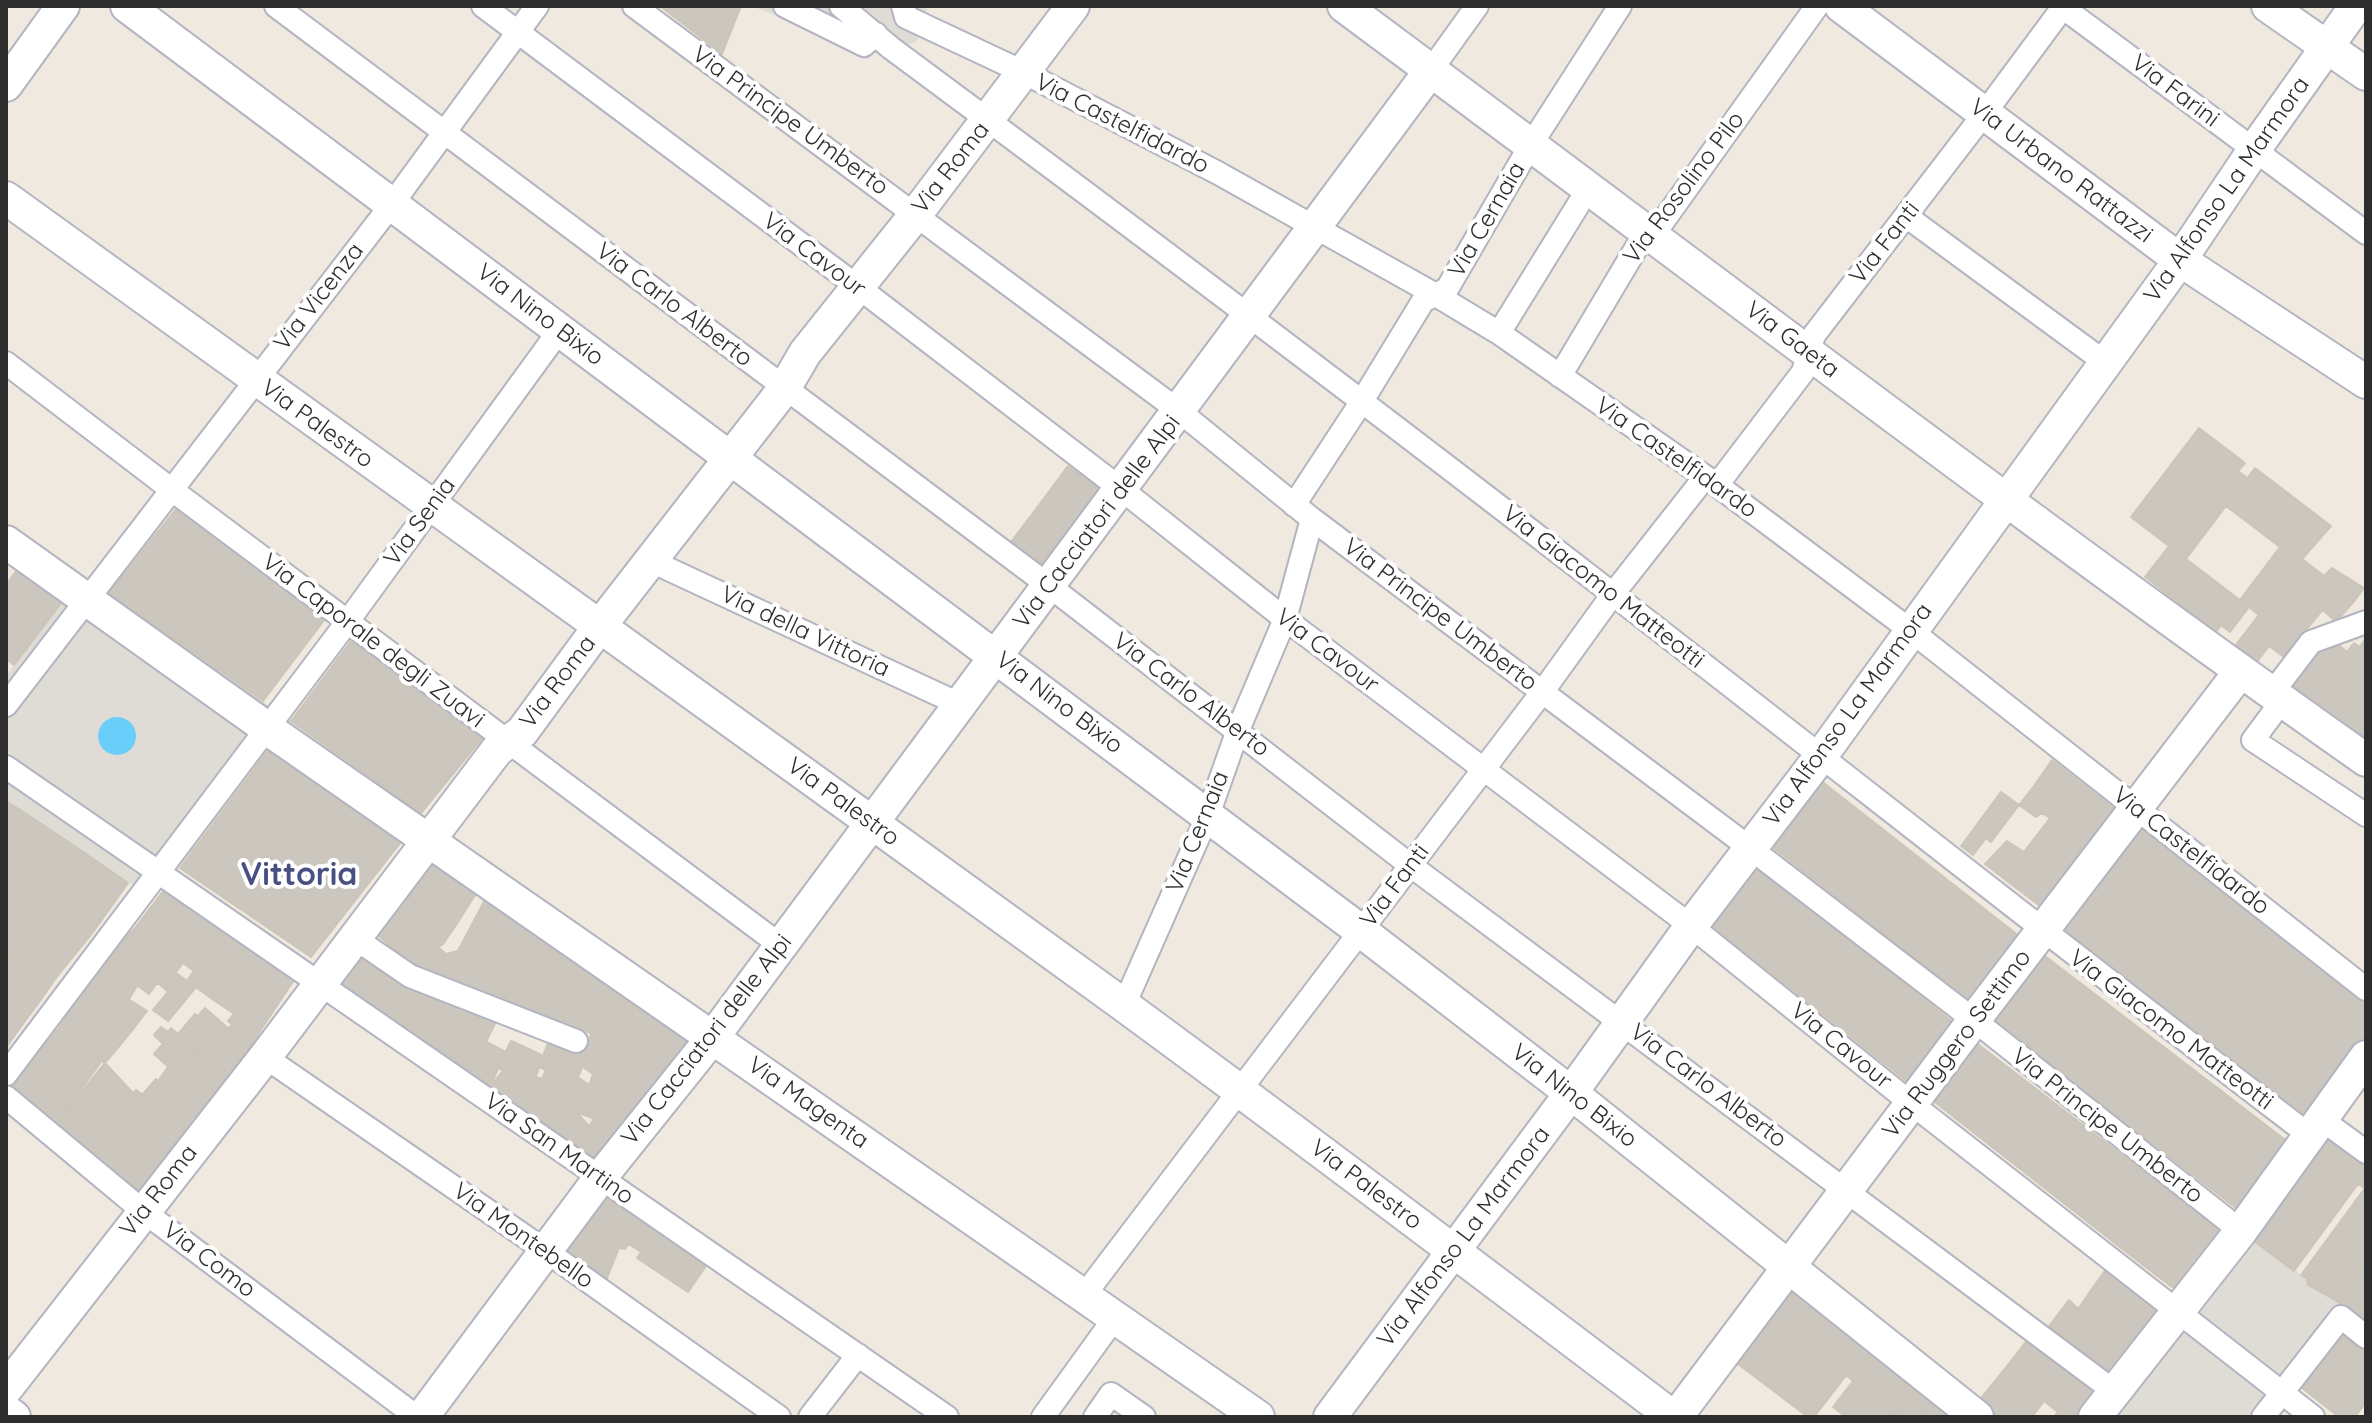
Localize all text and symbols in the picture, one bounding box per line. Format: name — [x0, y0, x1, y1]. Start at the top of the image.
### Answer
street label: Via Principe Umberto — [686, 40, 894, 202]
street label: Via Farini — [2125, 48, 2225, 134]
street label: Via Castelfidardo — [1030, 68, 1214, 180]
street label: Via Alfonso La Marmora — [2138, 72, 2316, 308]
street label: Via Urbano Rattazzi — [1964, 93, 2158, 249]
street label: Via Rosolino Pilo — [1617, 106, 1751, 270]
street label: Via Roma — [906, 116, 996, 220]
street label: Via Cernaia — [1442, 157, 1532, 283]
street label: Via Fanti — [1844, 196, 1926, 290]
street label: Via Cavour — [757, 207, 871, 303]
street label: Via Vicenza — [268, 237, 370, 357]
street label: Via Carlo Alberto — [590, 237, 758, 373]
street label: Via Nino Bixio — [471, 258, 609, 372]
street label: Via Gaeta — [1739, 295, 1845, 385]
street label: Via Palestro — [255, 373, 379, 475]
street label: Via Castelfidardo — [1589, 391, 1763, 525]
street label: Via Cacciatori delle Alpi — [1007, 409, 1187, 635]
street label: Via Senia — [378, 472, 462, 572]
street label: Via Giacomo Matteotti — [1496, 499, 1710, 675]
street label: Via Principe Umberto — [1337, 533, 1543, 697]
street label: Via Caporale degli Zuavi — [256, 548, 490, 734]
street label: Via della Vittoria — [716, 580, 894, 684]
street label: Via Alfonso La Marmora — [1757, 598, 1939, 832]
street label: Via Cavour — [1270, 603, 1384, 699]
street label: Via Carlo Alberto — [1107, 627, 1275, 763]
street label: Via Roma — [514, 630, 602, 734]
street label: Via Nino Bixio — [990, 646, 1128, 760]
street label: Via Palestro — [781, 751, 905, 853]
street label: Via Cernaia — [1161, 767, 1235, 897]
street label: Via Castelfidardo — [2107, 781, 2275, 921]
street label: Via Fanti — [1354, 839, 1436, 933]
district label: Vittoria — [241, 856, 357, 894]
street label: Via Cacciatori delle Alpi — [616, 929, 798, 1151]
street label: Via Ruggero Settimo — [1877, 944, 2037, 1144]
street label: Via Giacomo Matteotti — [2063, 944, 2279, 1116]
street label: Via Cavour — [1784, 996, 1898, 1096]
street label: Via Carlo Alberto — [1624, 1018, 1792, 1154]
street label: Via Nino Bixio — [1505, 1038, 1643, 1154]
street label: Via Principe Umberto — [2005, 1042, 2209, 1210]
street label: Via Magenta — [742, 1051, 874, 1155]
street label: Via San Martino — [479, 1087, 639, 1211]
street label: Via Alfonso La Marmora — [1372, 1121, 1556, 1353]
street label: Via Palestro — [1304, 1134, 1428, 1236]
street label: Via Roma — [114, 1139, 204, 1243]
street label: Via Montebello — [447, 1177, 599, 1295]
street label: Via Como — [157, 1216, 261, 1304]

